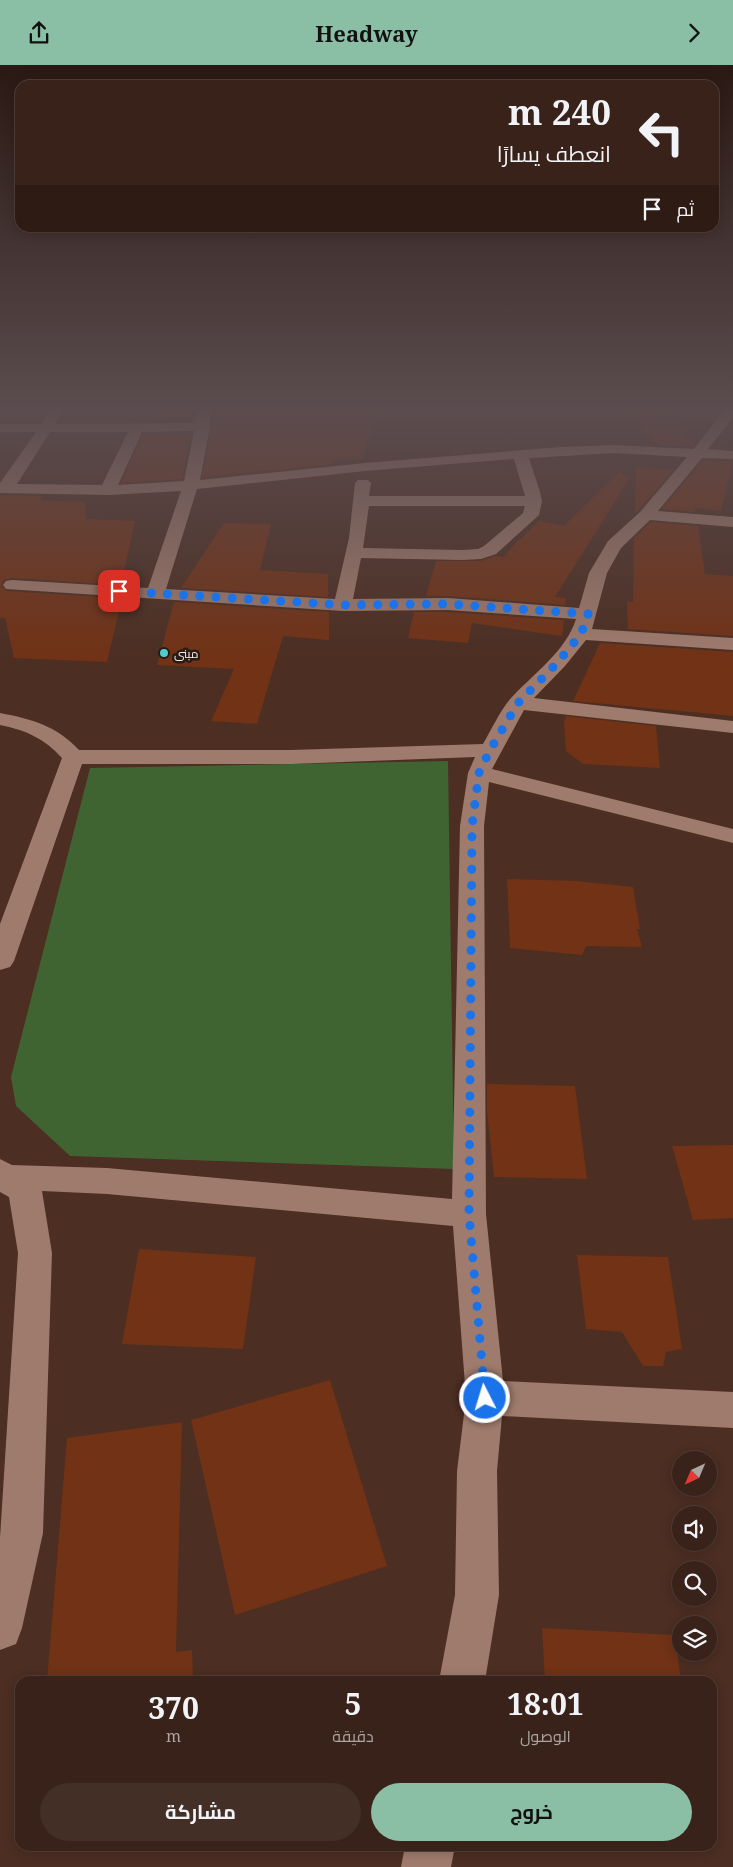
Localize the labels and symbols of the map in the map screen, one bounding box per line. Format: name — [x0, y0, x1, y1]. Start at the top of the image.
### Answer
pin — [98, 570, 140, 612]
place label: مبنى — [174, 645, 199, 662]
marker: مبنى — [158, 647, 170, 659]
position arrow — [458, 1371, 510, 1423]
north arrow — [672, 1451, 718, 1496]

